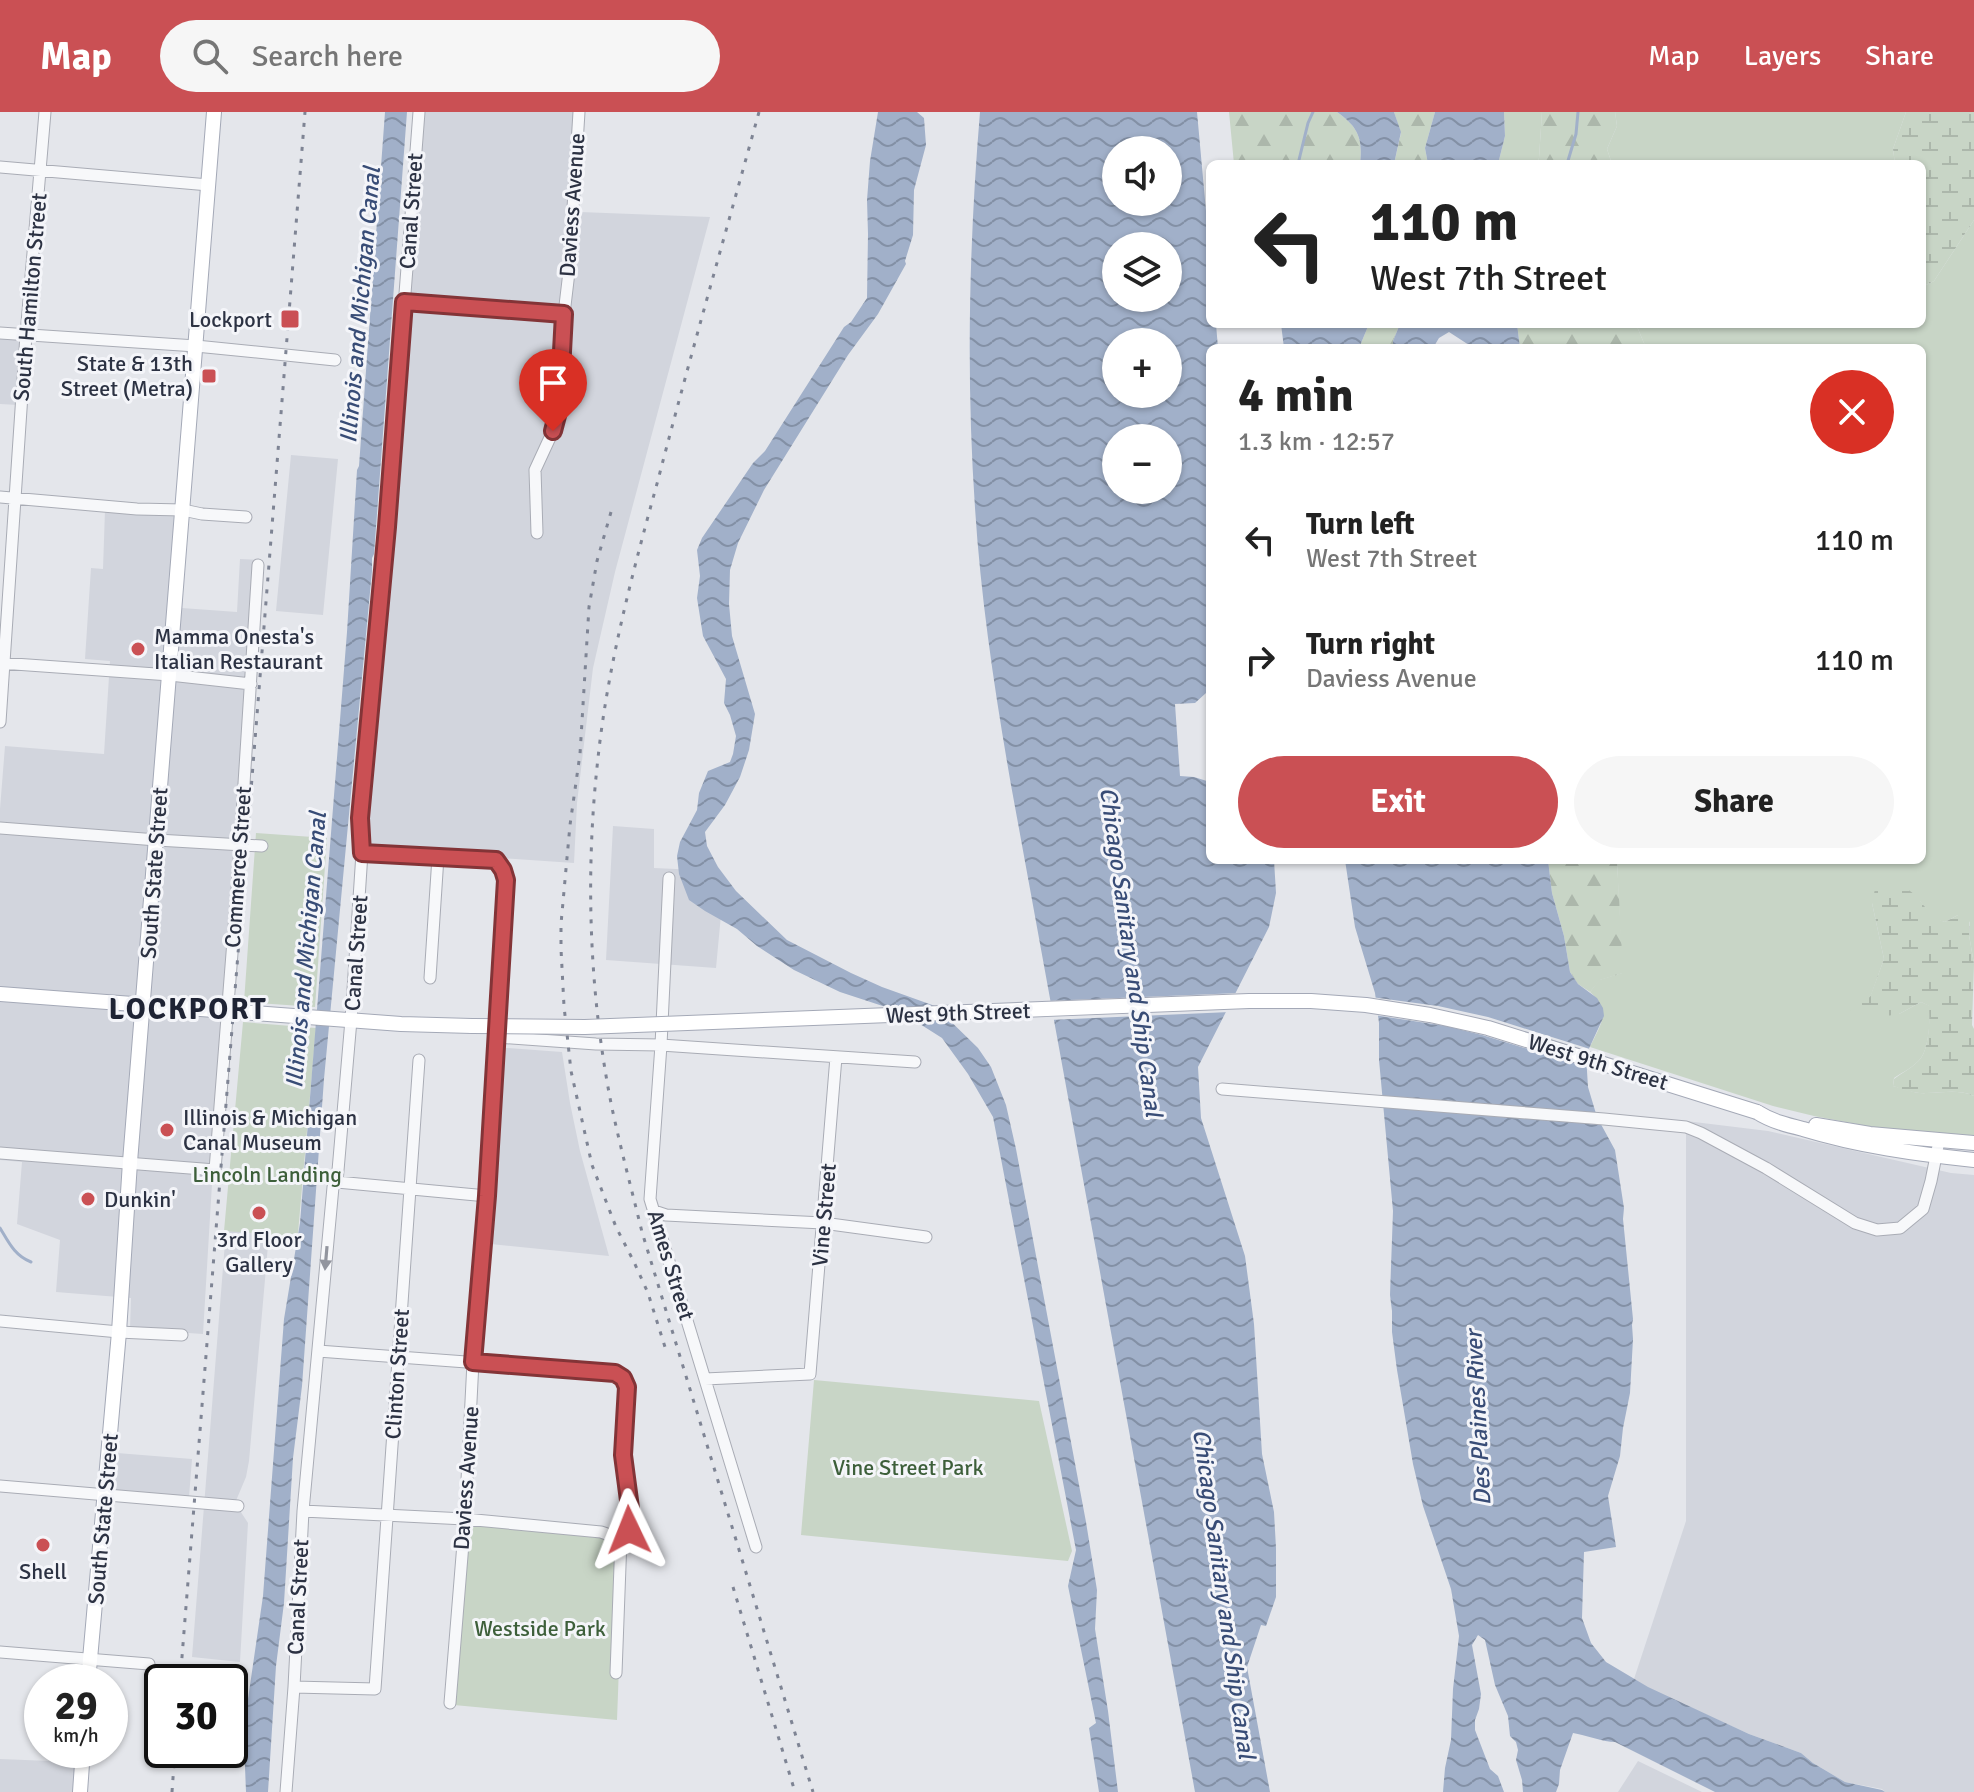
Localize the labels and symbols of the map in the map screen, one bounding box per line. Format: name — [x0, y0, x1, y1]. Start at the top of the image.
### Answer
street label: Daviess Avenue — [553, 132, 591, 278]
street label: Canal Street — [393, 152, 429, 270]
water label: Illinois and Michigan Canal — [333, 164, 387, 444]
street label: South Hamilton Street — [7, 191, 53, 402]
place label: Lockport — [189, 306, 272, 333]
marker: Lockport — [279, 308, 301, 330]
pin — [519, 349, 587, 431]
place label: State & 13th Street (Metra) — [61, 350, 193, 402]
marker: State & 13th Street (Metra) — [200, 367, 218, 385]
place label: Mamma Onesta's Italian Restaurant — [154, 623, 323, 675]
marker: Mamma Onesta's Italian Restaurant — [129, 640, 147, 658]
street label: Commerce Street — [219, 785, 257, 949]
water label: Chicago Sanitary and Ship Canal — [1093, 785, 1169, 1121]
street label: South State Street — [135, 786, 173, 960]
water label: Illinois and Michigan Canal — [279, 809, 333, 1089]
street label: Canal Street — [338, 894, 374, 1012]
district label: LOCKPORT — [108, 991, 268, 1028]
street label: West 9th Street — [885, 997, 1031, 1029]
street label: West 9th Street — [1525, 1028, 1671, 1096]
place label: Illinois & Michigan Canal Museum — [183, 1104, 357, 1156]
marker: Illinois & Michigan Canal Museum — [158, 1121, 176, 1139]
park label: Lincoln Landing — [192, 1161, 342, 1188]
street label: Vine Street — [806, 1162, 842, 1268]
place label: Dunkin' — [104, 1186, 176, 1213]
marker: Dunkin' — [79, 1190, 97, 1208]
marker: 3rd Floor Gallery — [250, 1204, 268, 1222]
street label: Ames Street — [641, 1207, 701, 1324]
place label: 3rd Floor Gallery — [217, 1226, 301, 1278]
one-way arrow — [319, 1246, 332, 1271]
street label: Clinton Street — [379, 1308, 415, 1440]
water label: Des Plaines River — [1458, 1326, 1498, 1507]
street label: Daviess Avenue — [447, 1405, 485, 1551]
water label: Chicago Sanitary and Ship Canal — [1186, 1427, 1262, 1763]
street label: South State Street — [82, 1432, 124, 1606]
park label: Vine Street Park — [833, 1454, 983, 1481]
position arrow — [587, 1488, 671, 1572]
marker: Shell — [34, 1536, 52, 1554]
street label: Canal Street — [281, 1538, 315, 1656]
place label: Shell — [19, 1558, 67, 1585]
park label: Westside Park — [474, 1615, 606, 1642]
speed limit sign: 30 — [144, 1664, 248, 1768]

